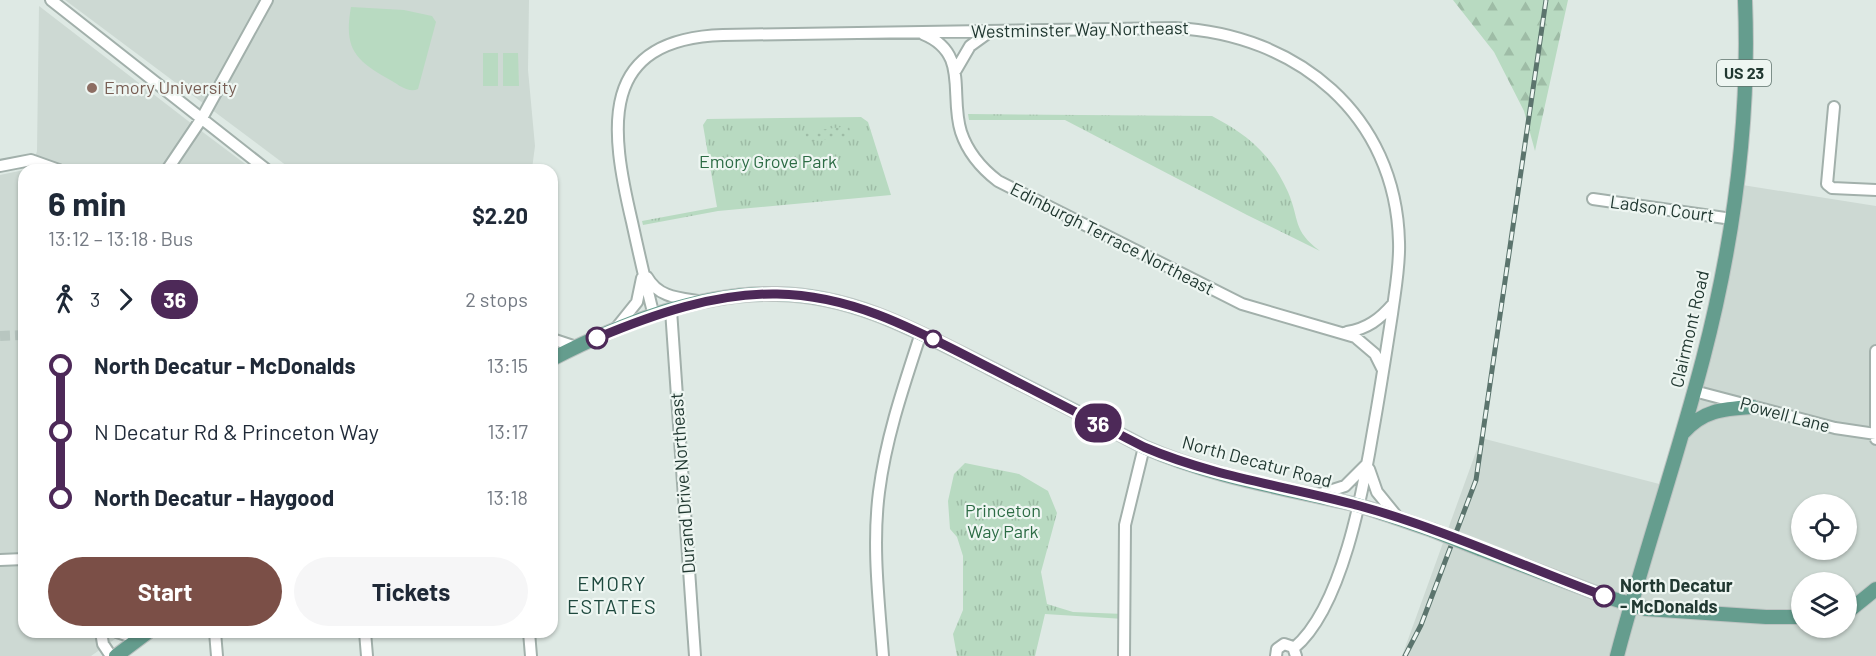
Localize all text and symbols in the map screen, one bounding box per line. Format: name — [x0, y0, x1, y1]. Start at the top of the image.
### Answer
street label: Westminster Way Northeast — [971, 16, 1189, 42]
road number: US 23 — [1717, 60, 1771, 86]
place label: Emory University — [104, 76, 237, 98]
marker: Emory University — [85, 81, 99, 95]
park label: Emory Grove Park — [699, 150, 837, 172]
street label: Edinburgh Terrace Northeast — [1007, 177, 1218, 299]
text: 6 min — [48, 183, 126, 223]
street label: Ladson Court — [1609, 190, 1716, 226]
text: $2.20 — [472, 202, 528, 228]
text: 13:12 – 13:18 · Bus — [48, 226, 193, 250]
street label: Clairmont Road — [1665, 268, 1713, 390]
icon: walk — [48, 283, 81, 316]
icon: forward — [109, 283, 142, 316]
text: 3 — [90, 287, 100, 311]
text: 36 — [163, 287, 186, 312]
text: 2 stops — [465, 287, 528, 311]
unlabelled marker — [586, 327, 608, 349]
unlabelled marker — [924, 330, 942, 348]
text: North Decatur - McDonalds — [94, 352, 356, 378]
text: 13:15 — [487, 353, 528, 377]
street label: Powell Lane — [1738, 391, 1833, 437]
street label: Durand Drive Northeast — [665, 392, 699, 574]
line badge: 36 — [1071, 404, 1125, 442]
text: 36 — [1087, 411, 1109, 436]
text: N Decatur Rd & Princeton Way — [94, 418, 379, 444]
text: 13:17 — [487, 419, 528, 443]
street label: North Decatur Road — [1180, 430, 1334, 492]
text: North Decatur - Haygood — [94, 484, 334, 510]
text: 13:18 — [487, 485, 528, 509]
map controls — [1791, 494, 1857, 638]
button: locate — [1791, 494, 1857, 560]
park label: Princeton Way Park — [965, 499, 1041, 542]
button: Start — [48, 557, 282, 626]
button: Tickets — [294, 557, 528, 626]
district label: EMORY ESTATES — [567, 571, 657, 618]
button: layers — [1791, 572, 1857, 638]
place label: North Decatur - McDonalds — [1620, 574, 1733, 617]
marker: North Decatur - McDonalds — [1593, 585, 1615, 607]

